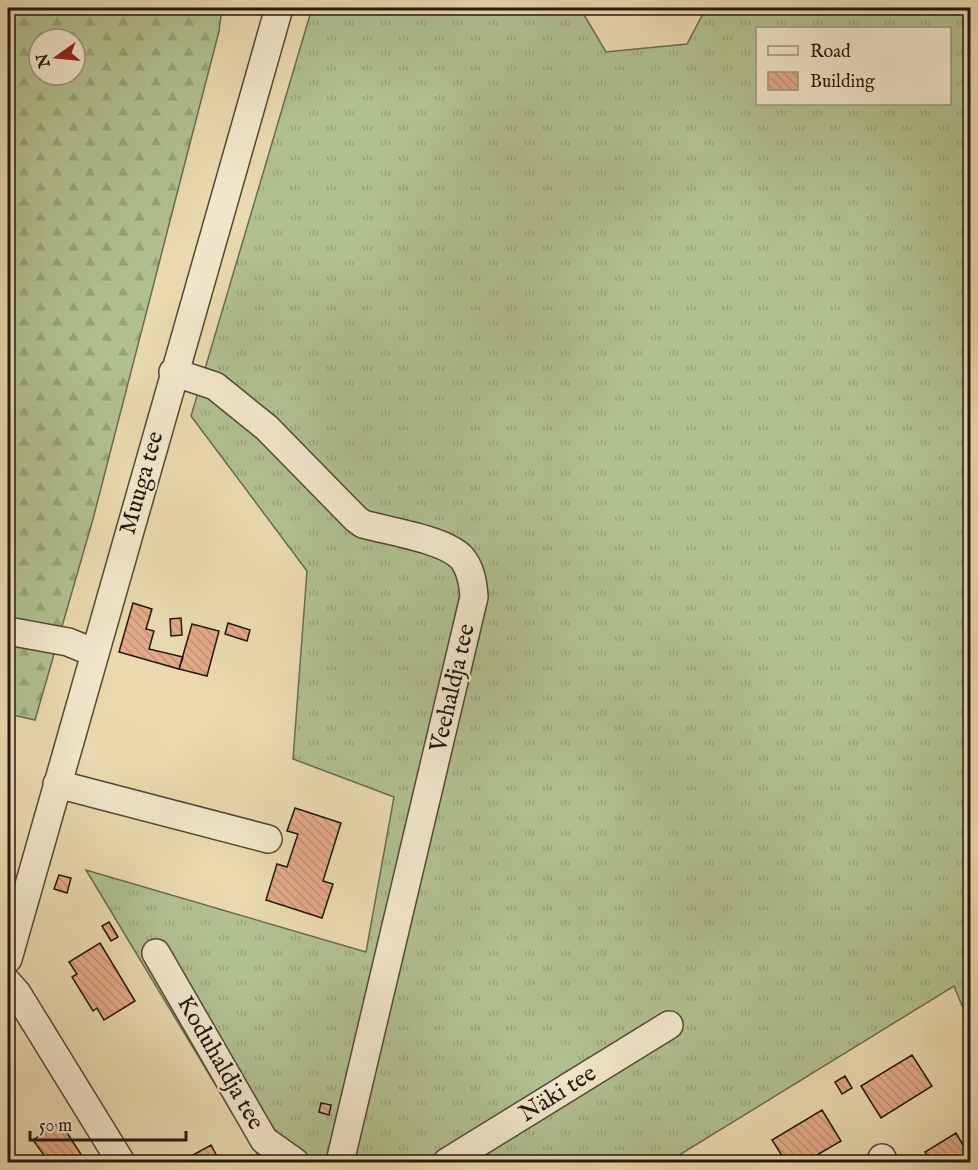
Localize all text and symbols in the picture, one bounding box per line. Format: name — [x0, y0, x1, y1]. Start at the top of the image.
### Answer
north arrow — [27, 27, 87, 87]
legend — [756, 27, 951, 105]
text: Road — [810, 41, 851, 64]
text: N — [33, 51, 56, 71]
text: Building — [810, 71, 875, 94]
street label: Muuga tee — [112, 428, 172, 538]
street label: Veehaldja tee — [423, 621, 483, 756]
street label: Koduhaldja tee — [169, 991, 271, 1135]
street label: Näki tee — [514, 1058, 602, 1130]
scale bar — [30, 1104, 186, 1142]
text: 50 m — [39, 1115, 72, 1138]

